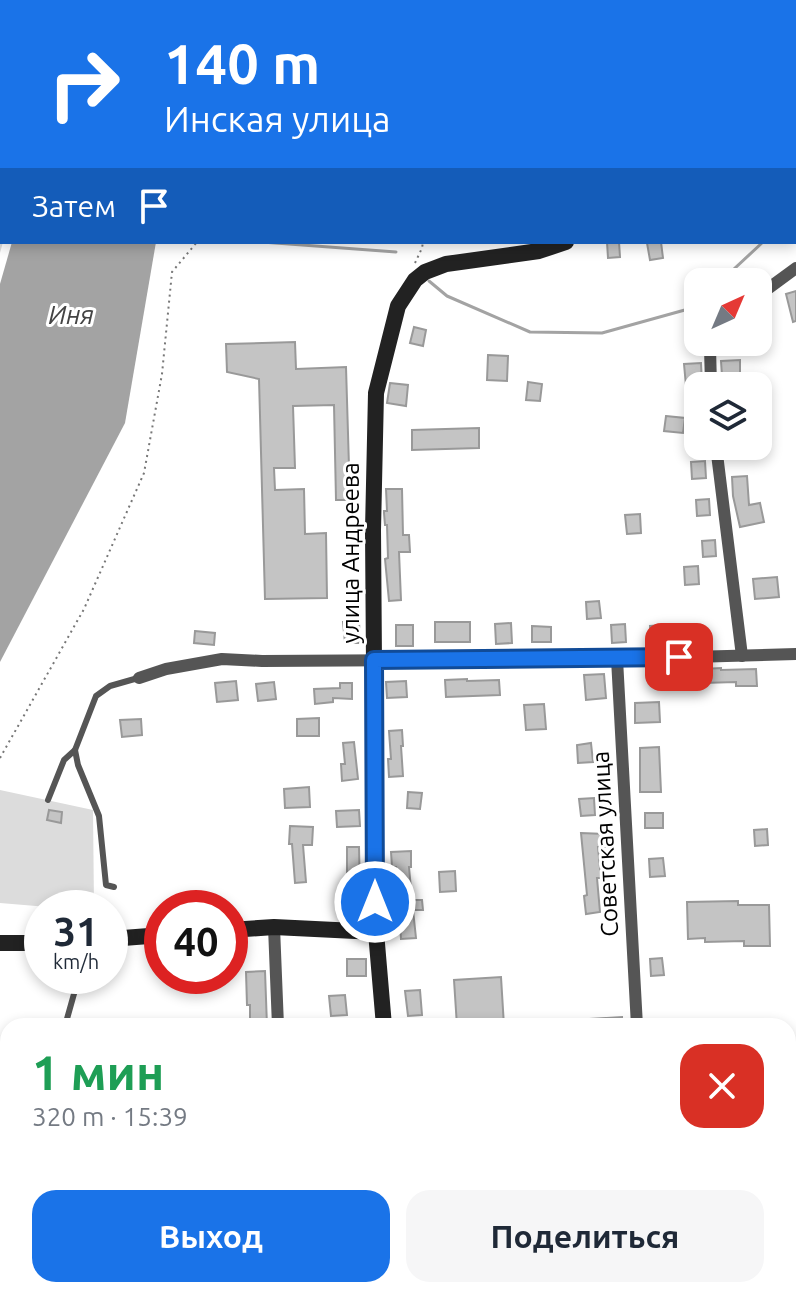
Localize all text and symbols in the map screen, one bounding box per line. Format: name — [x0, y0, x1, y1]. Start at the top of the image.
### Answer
icon: right — [32, 32, 136, 136]
text: 140 m — [164, 32, 320, 95]
text: Инская улица — [164, 98, 391, 139]
icon: arrive — [132, 184, 176, 228]
text: Затем — [32, 189, 116, 223]
north arrow — [684, 268, 772, 356]
map controls — [684, 268, 772, 460]
water label: Иня — [48, 300, 94, 329]
button: layers — [684, 372, 772, 460]
street label: улица Андреева — [337, 463, 364, 643]
pin — [645, 623, 713, 691]
icon: arrive — [657, 635, 701, 679]
street label: Советская улица — [587, 751, 623, 937]
position arrow — [333, 860, 417, 944]
speed limit sign: 40 — [144, 890, 248, 994]
text: 31 — [53, 909, 99, 954]
text: km/h — [53, 950, 99, 973]
button: close — [680, 1044, 764, 1128]
text: 1 мин — [32, 1045, 164, 1099]
text: 320 m · 15:39 — [32, 1102, 188, 1131]
button: Выход — [32, 1190, 390, 1282]
button: Поделиться — [406, 1190, 764, 1282]

